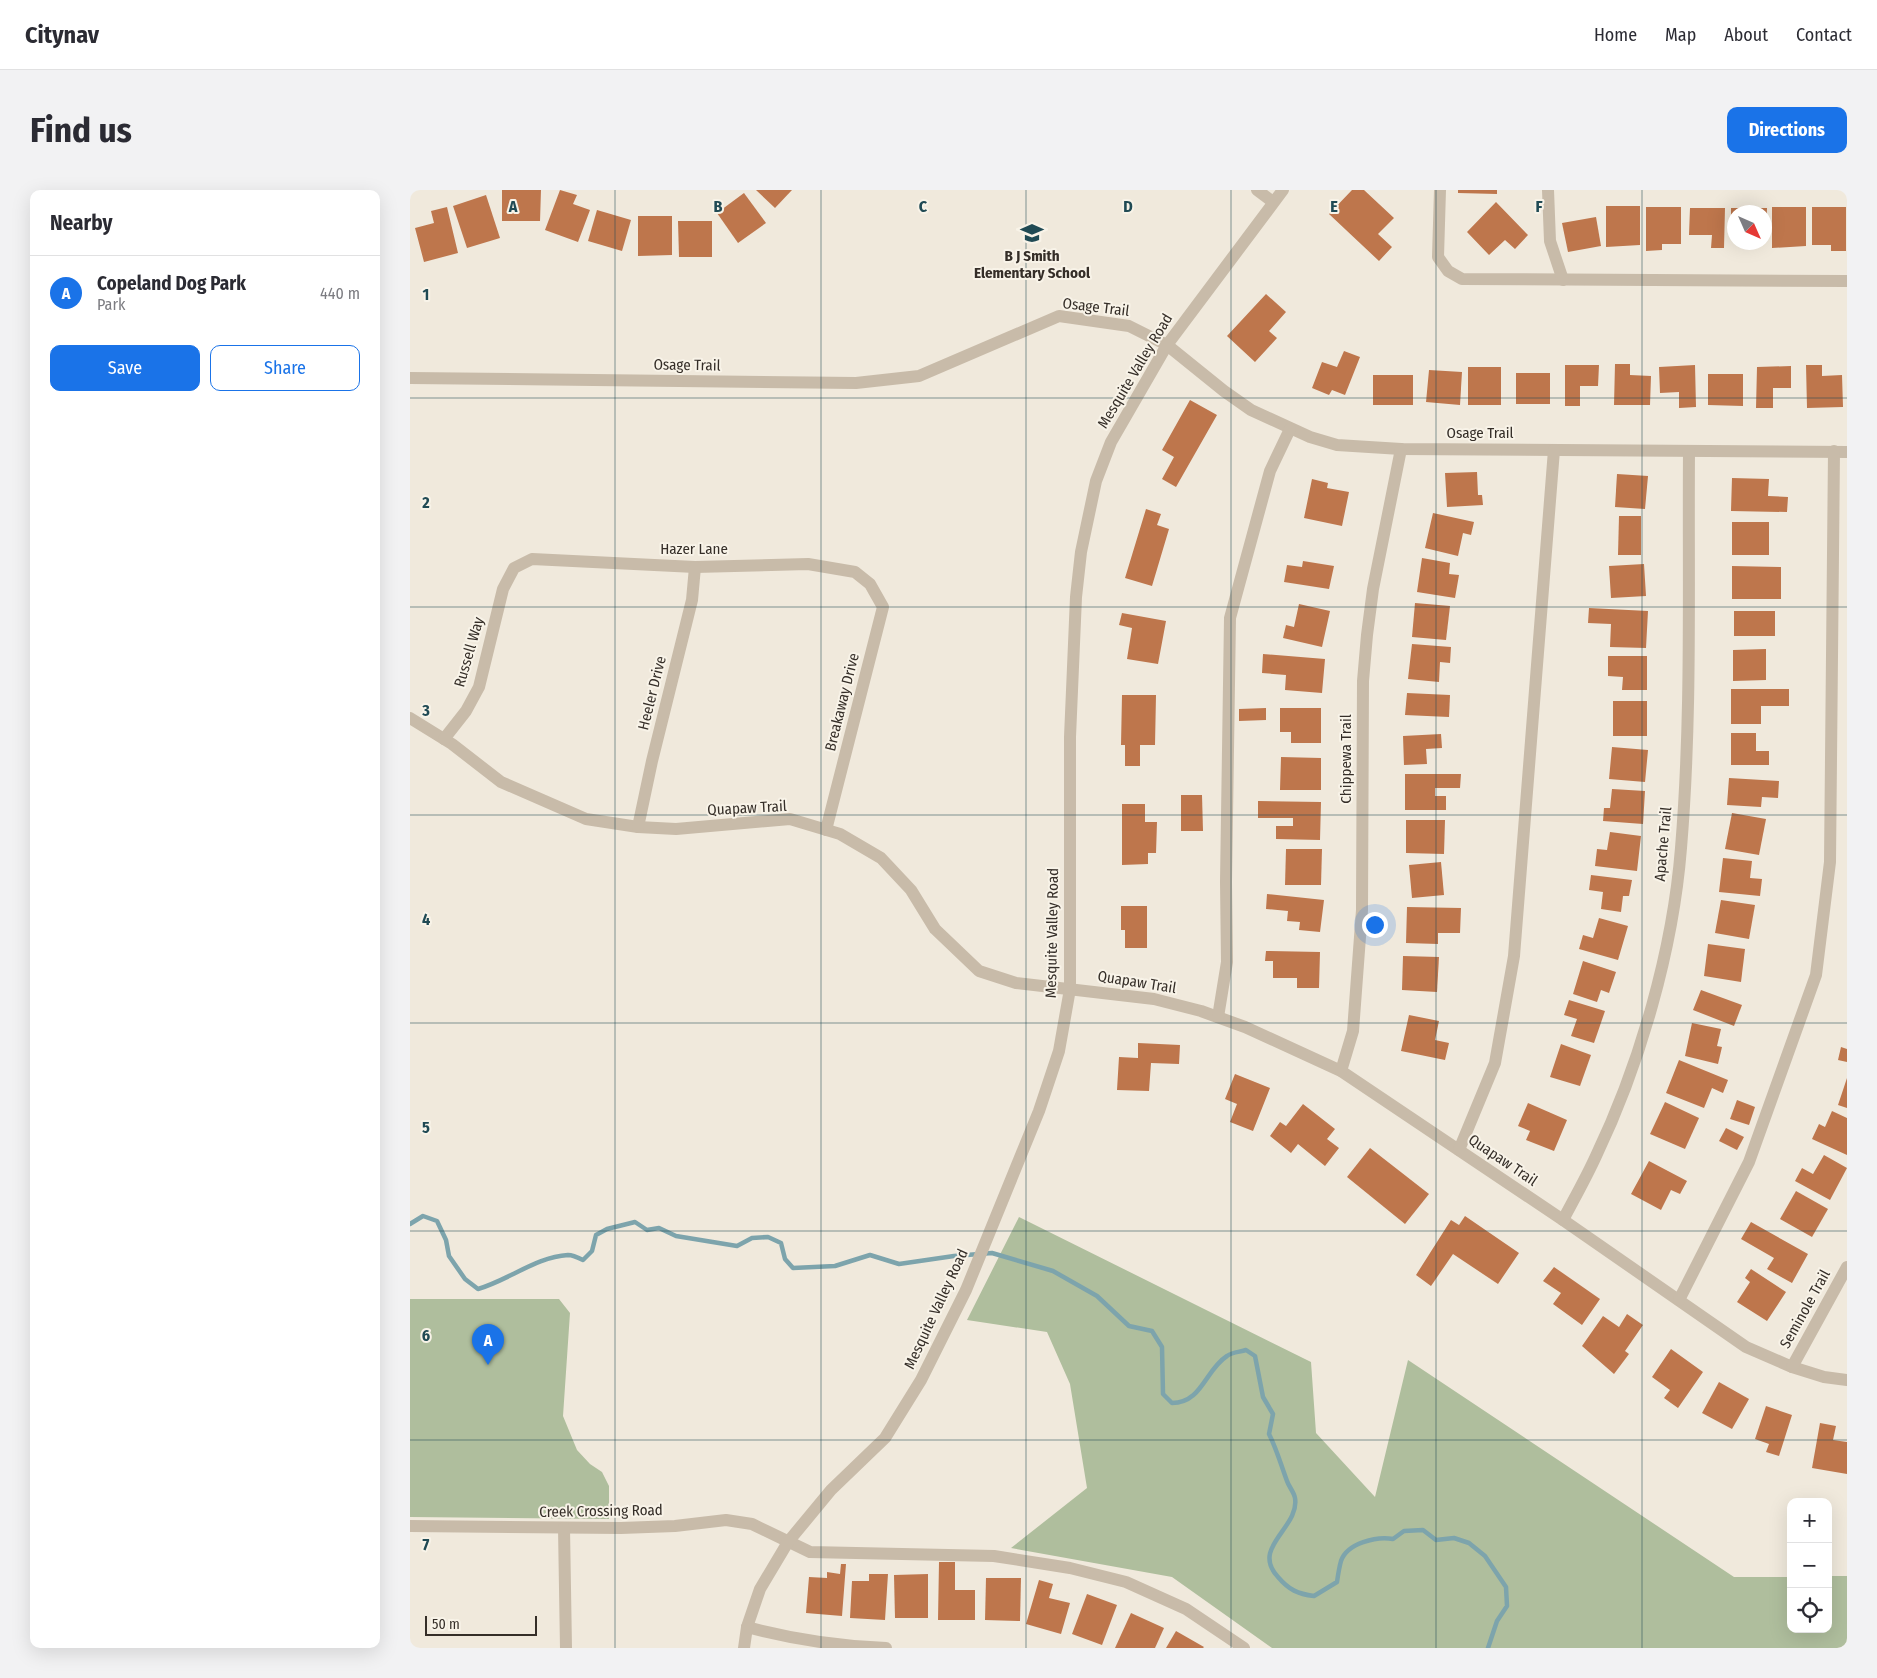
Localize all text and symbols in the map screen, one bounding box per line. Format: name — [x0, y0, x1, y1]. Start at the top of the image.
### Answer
text: Citynav — [25, 21, 99, 49]
text: Home — [1594, 24, 1637, 46]
text: Map — [1665, 24, 1696, 46]
text: About — [1724, 24, 1768, 46]
text: Contact — [1796, 24, 1852, 46]
button: Directions — [1727, 107, 1847, 153]
text: Find us — [30, 109, 132, 151]
text: A — [508, 197, 518, 216]
text: B — [714, 197, 723, 216]
text: C — [919, 197, 928, 216]
text: D — [1123, 197, 1133, 216]
text: E — [1330, 197, 1338, 216]
text: F — [1535, 197, 1543, 216]
north arrow — [1727, 205, 1772, 250]
text: Nearby — [50, 210, 112, 236]
school or university icon: B J Smith Elementary School — [1019, 220, 1045, 246]
place label: B J Smith Elementary School — [974, 247, 1091, 282]
text: Copeland Dog Park — [97, 272, 246, 295]
text: A — [62, 284, 70, 303]
text: 440 m — [320, 284, 360, 303]
text: 1 — [423, 285, 429, 304]
street label: Osage Trail — [1062, 294, 1130, 320]
text: Park — [97, 295, 125, 314]
street label: Mesquite Valley Road — [1094, 310, 1176, 432]
button: Save — [50, 345, 200, 391]
button: Share — [210, 345, 360, 391]
street label: Osage Trail — [653, 355, 721, 375]
street label: Osage Trail — [1446, 424, 1514, 442]
text: 2 — [421, 493, 430, 512]
street label: Hazer Lane — [660, 540, 728, 558]
street label: Russell Way — [450, 615, 488, 689]
street label: Breakaway Drive — [821, 651, 863, 753]
street label: Heeler Drive — [634, 654, 670, 732]
text: 3 — [421, 701, 430, 720]
street label: Chippewa Trail — [1337, 714, 1355, 804]
street label: Quapaw Trail — [707, 797, 787, 819]
street label: Apache Trail — [1651, 806, 1675, 882]
street label: Mesquite Valley Road — [1042, 868, 1062, 998]
text: 4 — [422, 910, 430, 929]
your location — [1362, 912, 1388, 938]
street label: Quapaw Trail — [1096, 967, 1178, 997]
text: 5 — [422, 1118, 430, 1137]
street label: Quapaw Trail — [1465, 1130, 1541, 1190]
street label: Mesquite Valley Road — [900, 1246, 972, 1372]
street label: Seminole Trail — [1776, 1266, 1834, 1351]
pin: A — [472, 1324, 504, 1365]
text: 6 — [422, 1326, 430, 1345]
map controls — [1787, 1498, 1832, 1633]
button: + — [1787, 1498, 1832, 1543]
street label: Creek Crossing Road — [539, 1501, 663, 1521]
text: 7 — [423, 1535, 430, 1554]
button: − — [1787, 1543, 1832, 1588]
button: locate — [1787, 1588, 1832, 1633]
scale bar — [425, 1613, 538, 1636]
text: 50 m — [432, 1616, 460, 1633]

